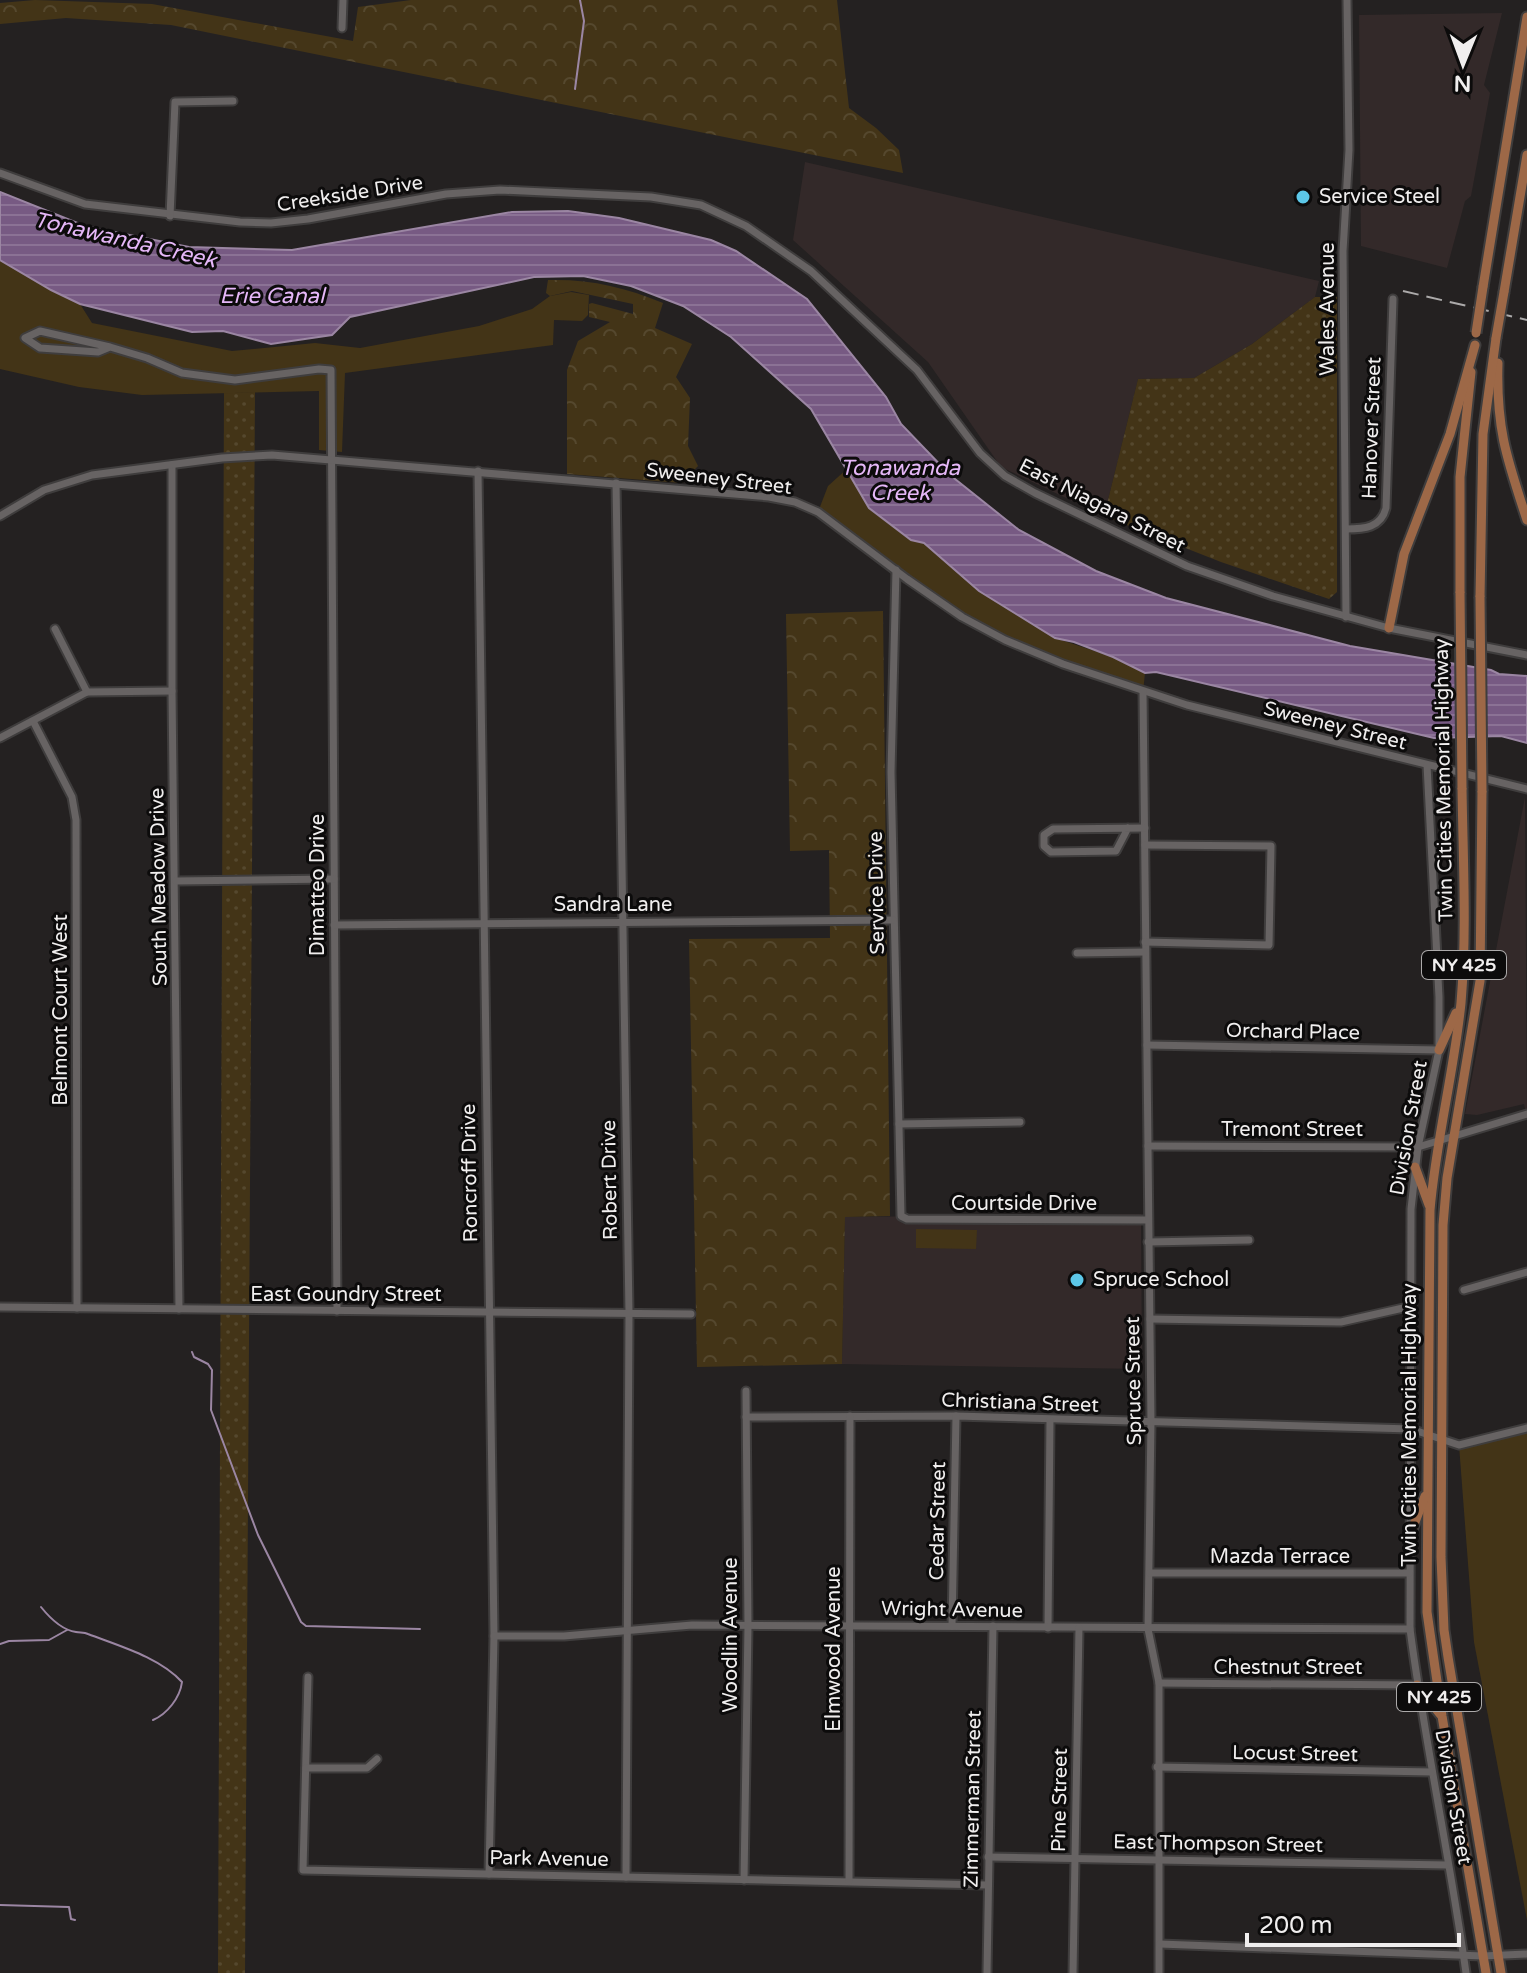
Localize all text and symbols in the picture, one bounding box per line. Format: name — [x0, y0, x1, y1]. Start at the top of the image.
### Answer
north arrow — [1423, 24, 1503, 104]
text: N — [1454, 70, 1472, 96]
street label: Creekside Drive — [275, 171, 425, 217]
place label: Service Steel — [1319, 185, 1440, 209]
marker: Service Steel — [1294, 188, 1312, 206]
water label: Tonawanda Creek — [31, 206, 221, 274]
street label: Wales Avenue — [1316, 242, 1340, 376]
water label: Erie Canal — [220, 283, 327, 309]
street label: Hanover Street — [1358, 356, 1386, 500]
street label: East Niagara Street — [1015, 454, 1189, 558]
water label: Tonawanda Creek — [840, 455, 961, 506]
street label: Sweeney Street — [645, 458, 794, 500]
street label: Twin Cities Memorial Highway — [1430, 638, 1458, 922]
street label: Sweeney Street — [1261, 697, 1409, 755]
street label: South Meadow Drive — [145, 788, 173, 986]
street label: Dimatteo Drive — [306, 814, 330, 956]
street label: Service Drive — [864, 831, 890, 955]
street label: Sandra Lane — [554, 893, 672, 917]
street label: Belmont Court West — [49, 914, 73, 1106]
road number: NY 425 — [1422, 951, 1506, 979]
street label: Orchard Place — [1226, 1019, 1360, 1045]
street label: Division Street — [1385, 1058, 1433, 1197]
street label: Roncroff Drive — [457, 1103, 483, 1243]
street label: Tremont Street — [1221, 1118, 1363, 1142]
street label: Robert Drive — [597, 1120, 623, 1240]
street label: Courtside Drive — [951, 1192, 1097, 1216]
place label: Spruce School — [1093, 1268, 1229, 1292]
marker: Spruce School — [1068, 1271, 1086, 1289]
street label: East Goundry Street — [250, 1283, 442, 1307]
street label: Twin Cities Memorial Highway — [1398, 1283, 1422, 1567]
street label: Spruce Street — [1121, 1316, 1147, 1446]
street label: Christiana Street — [941, 1388, 1100, 1418]
street label: Cedar Street — [925, 1461, 951, 1581]
street label: Mazda Terrace — [1210, 1545, 1350, 1569]
street label: Woodlin Avenue — [719, 1557, 743, 1713]
street label: Elmwood Avenue — [822, 1566, 846, 1732]
street label: Wright Avenue — [881, 1597, 1023, 1623]
street label: Chestnut Street — [1214, 1656, 1363, 1680]
road number: NY 425 — [1397, 1683, 1481, 1711]
street label: Zimmerman Street — [959, 1710, 987, 1888]
street label: Division Street — [1429, 1728, 1477, 1867]
street label: Locust Street — [1232, 1741, 1359, 1767]
street label: Pine Street — [1047, 1747, 1073, 1852]
street label: East Thompson Street — [1113, 1830, 1324, 1858]
street label: Park Avenue — [489, 1846, 609, 1872]
scale bar — [1247, 1897, 1459, 1947]
text: 200 m — [1259, 1911, 1333, 1940]

